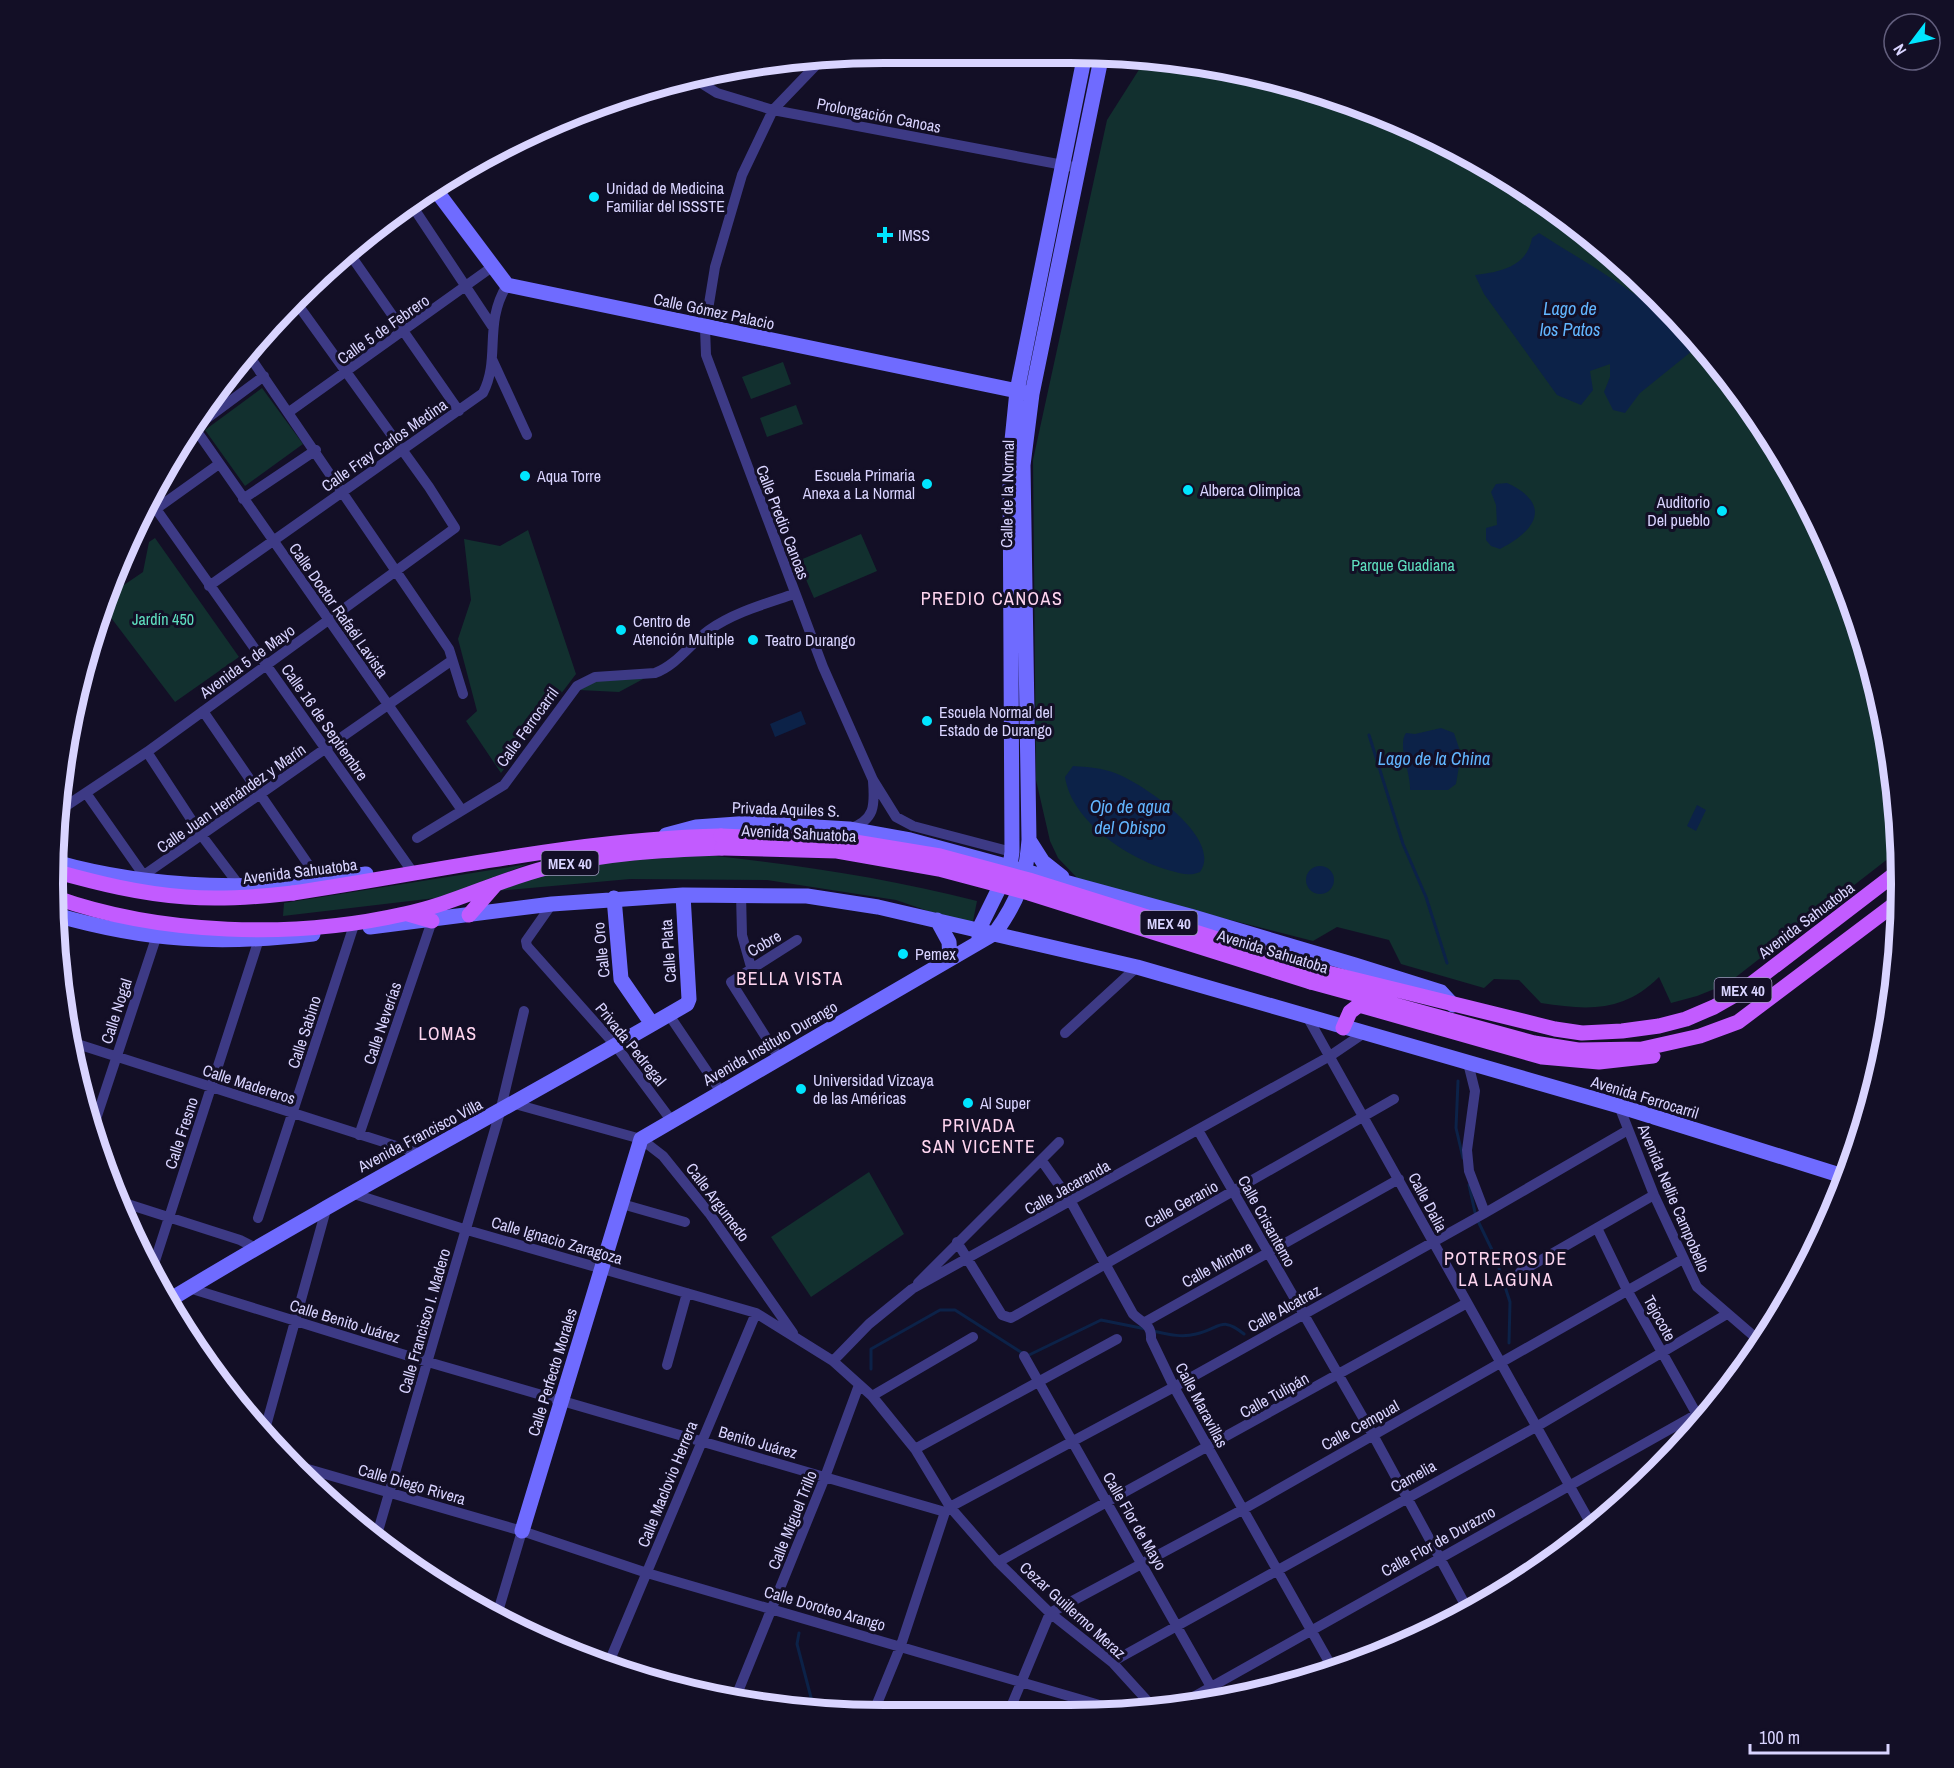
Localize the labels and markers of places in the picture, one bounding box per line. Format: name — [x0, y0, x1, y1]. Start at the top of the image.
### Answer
place label: Unidad de Medicina Familiar del ISSSTE — [606, 177, 725, 217]
marker: Unidad de Medicina Familiar del ISSSTE — [587, 190, 601, 204]
place label: IMSS — [898, 224, 930, 246]
marker: IMSS — [876, 226, 894, 244]
place label: Escuela Primaria Anexa a La Normal — [802, 464, 916, 504]
place label: Aqua Torre — [536, 465, 601, 487]
marker: Aqua Torre — [518, 469, 532, 483]
marker: Escuela Primaria Anexa a La Normal — [920, 477, 934, 491]
place label: Alberca Olimpica — [1199, 479, 1301, 501]
marker: Alberca Olimpica — [1181, 483, 1195, 497]
place label: Auditorio Del pueblo — [1647, 491, 1710, 531]
marker: Auditorio Del pueblo — [1715, 504, 1729, 518]
place label: Centro de Atención Multiple — [632, 610, 734, 650]
marker: Centro de Atención Multiple — [614, 623, 628, 637]
place label: Teatro Durango — [765, 629, 855, 651]
marker: Teatro Durango — [746, 633, 760, 647]
place label: Escuela Normal del Estado de Durango — [939, 701, 1053, 741]
marker: Escuela Normal del Estado de Durango — [920, 714, 934, 728]
place label: Pemex — [915, 943, 956, 965]
marker: Pemex — [896, 947, 910, 961]
place label: Universidad Vizcaya de las Américas — [813, 1069, 935, 1109]
marker: Universidad Vizcaya de las Américas — [794, 1082, 808, 1096]
place label: Al Super — [979, 1092, 1031, 1114]
marker: Al Super — [961, 1096, 975, 1110]

